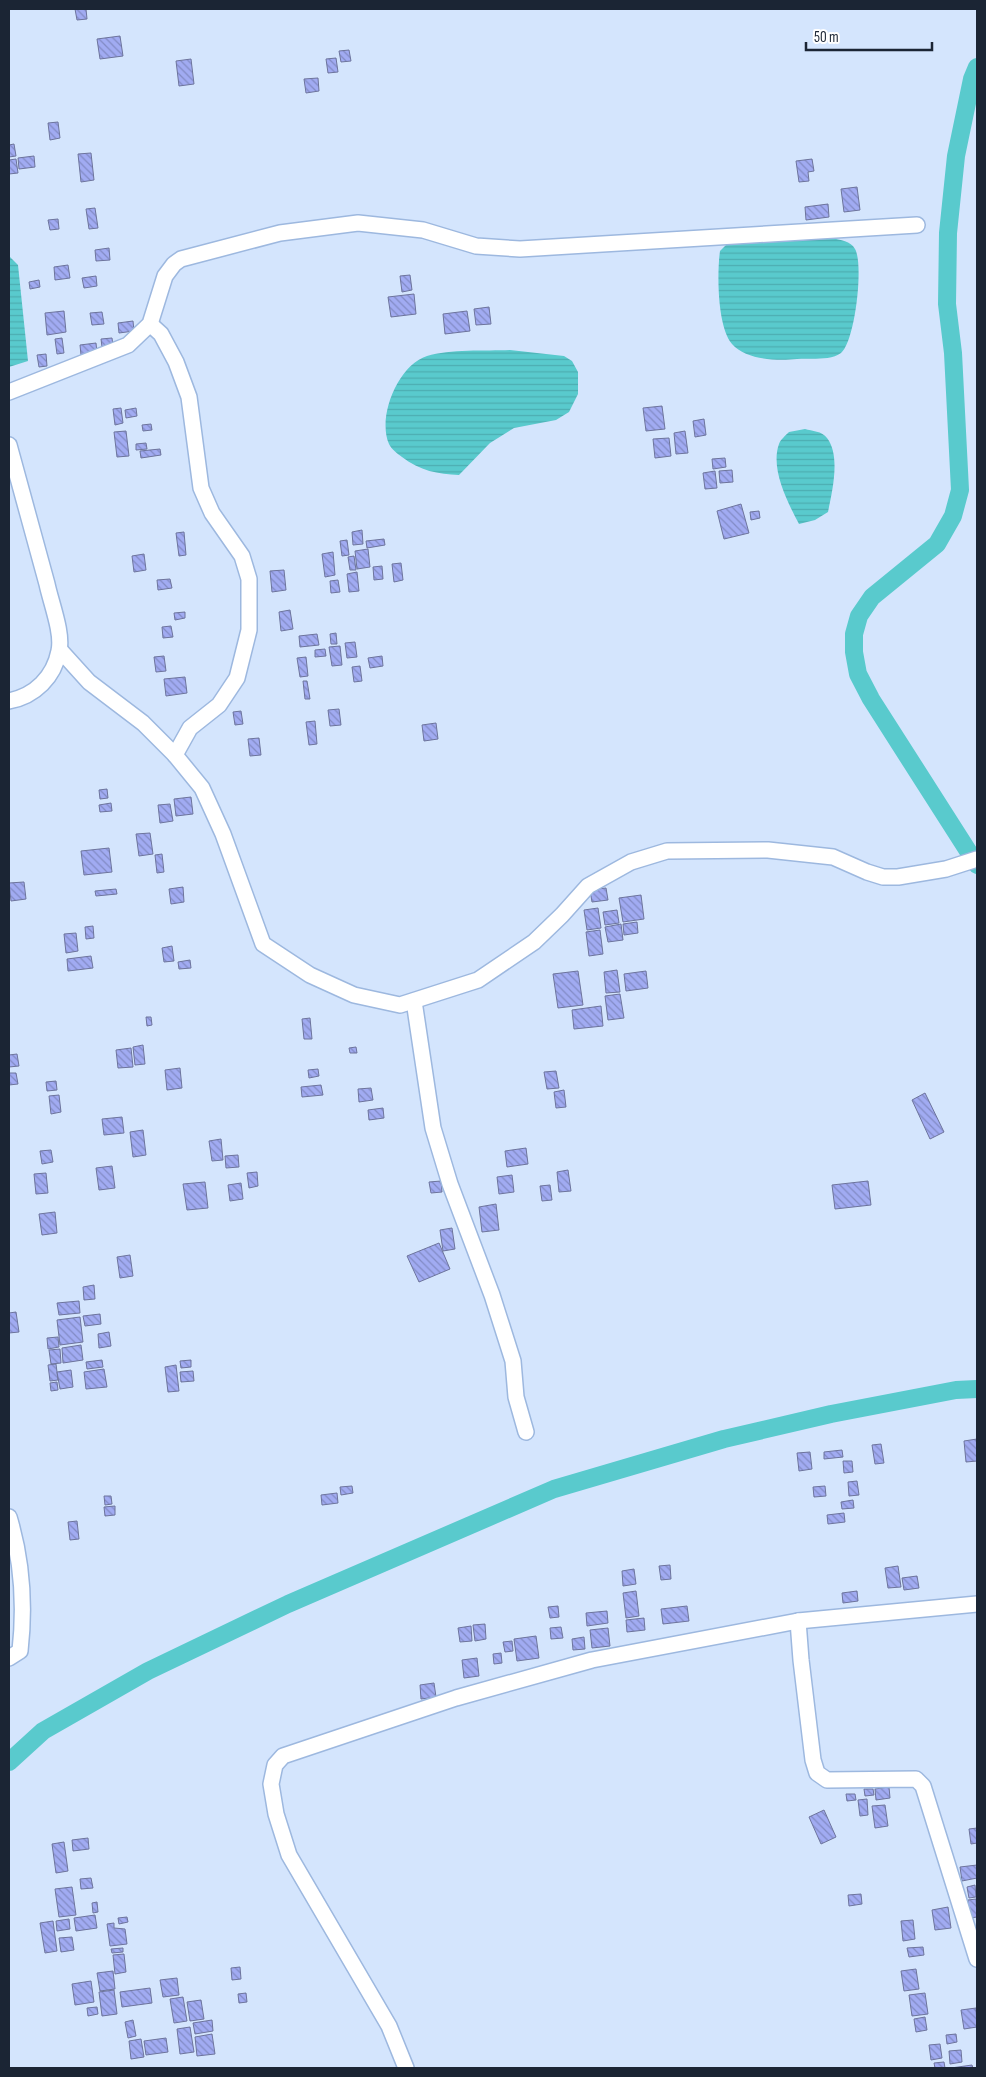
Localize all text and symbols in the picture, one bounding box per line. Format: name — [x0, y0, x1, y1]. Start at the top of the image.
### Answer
scale bar — [806, 20, 932, 52]
text: 50 m — [814, 28, 839, 47]

